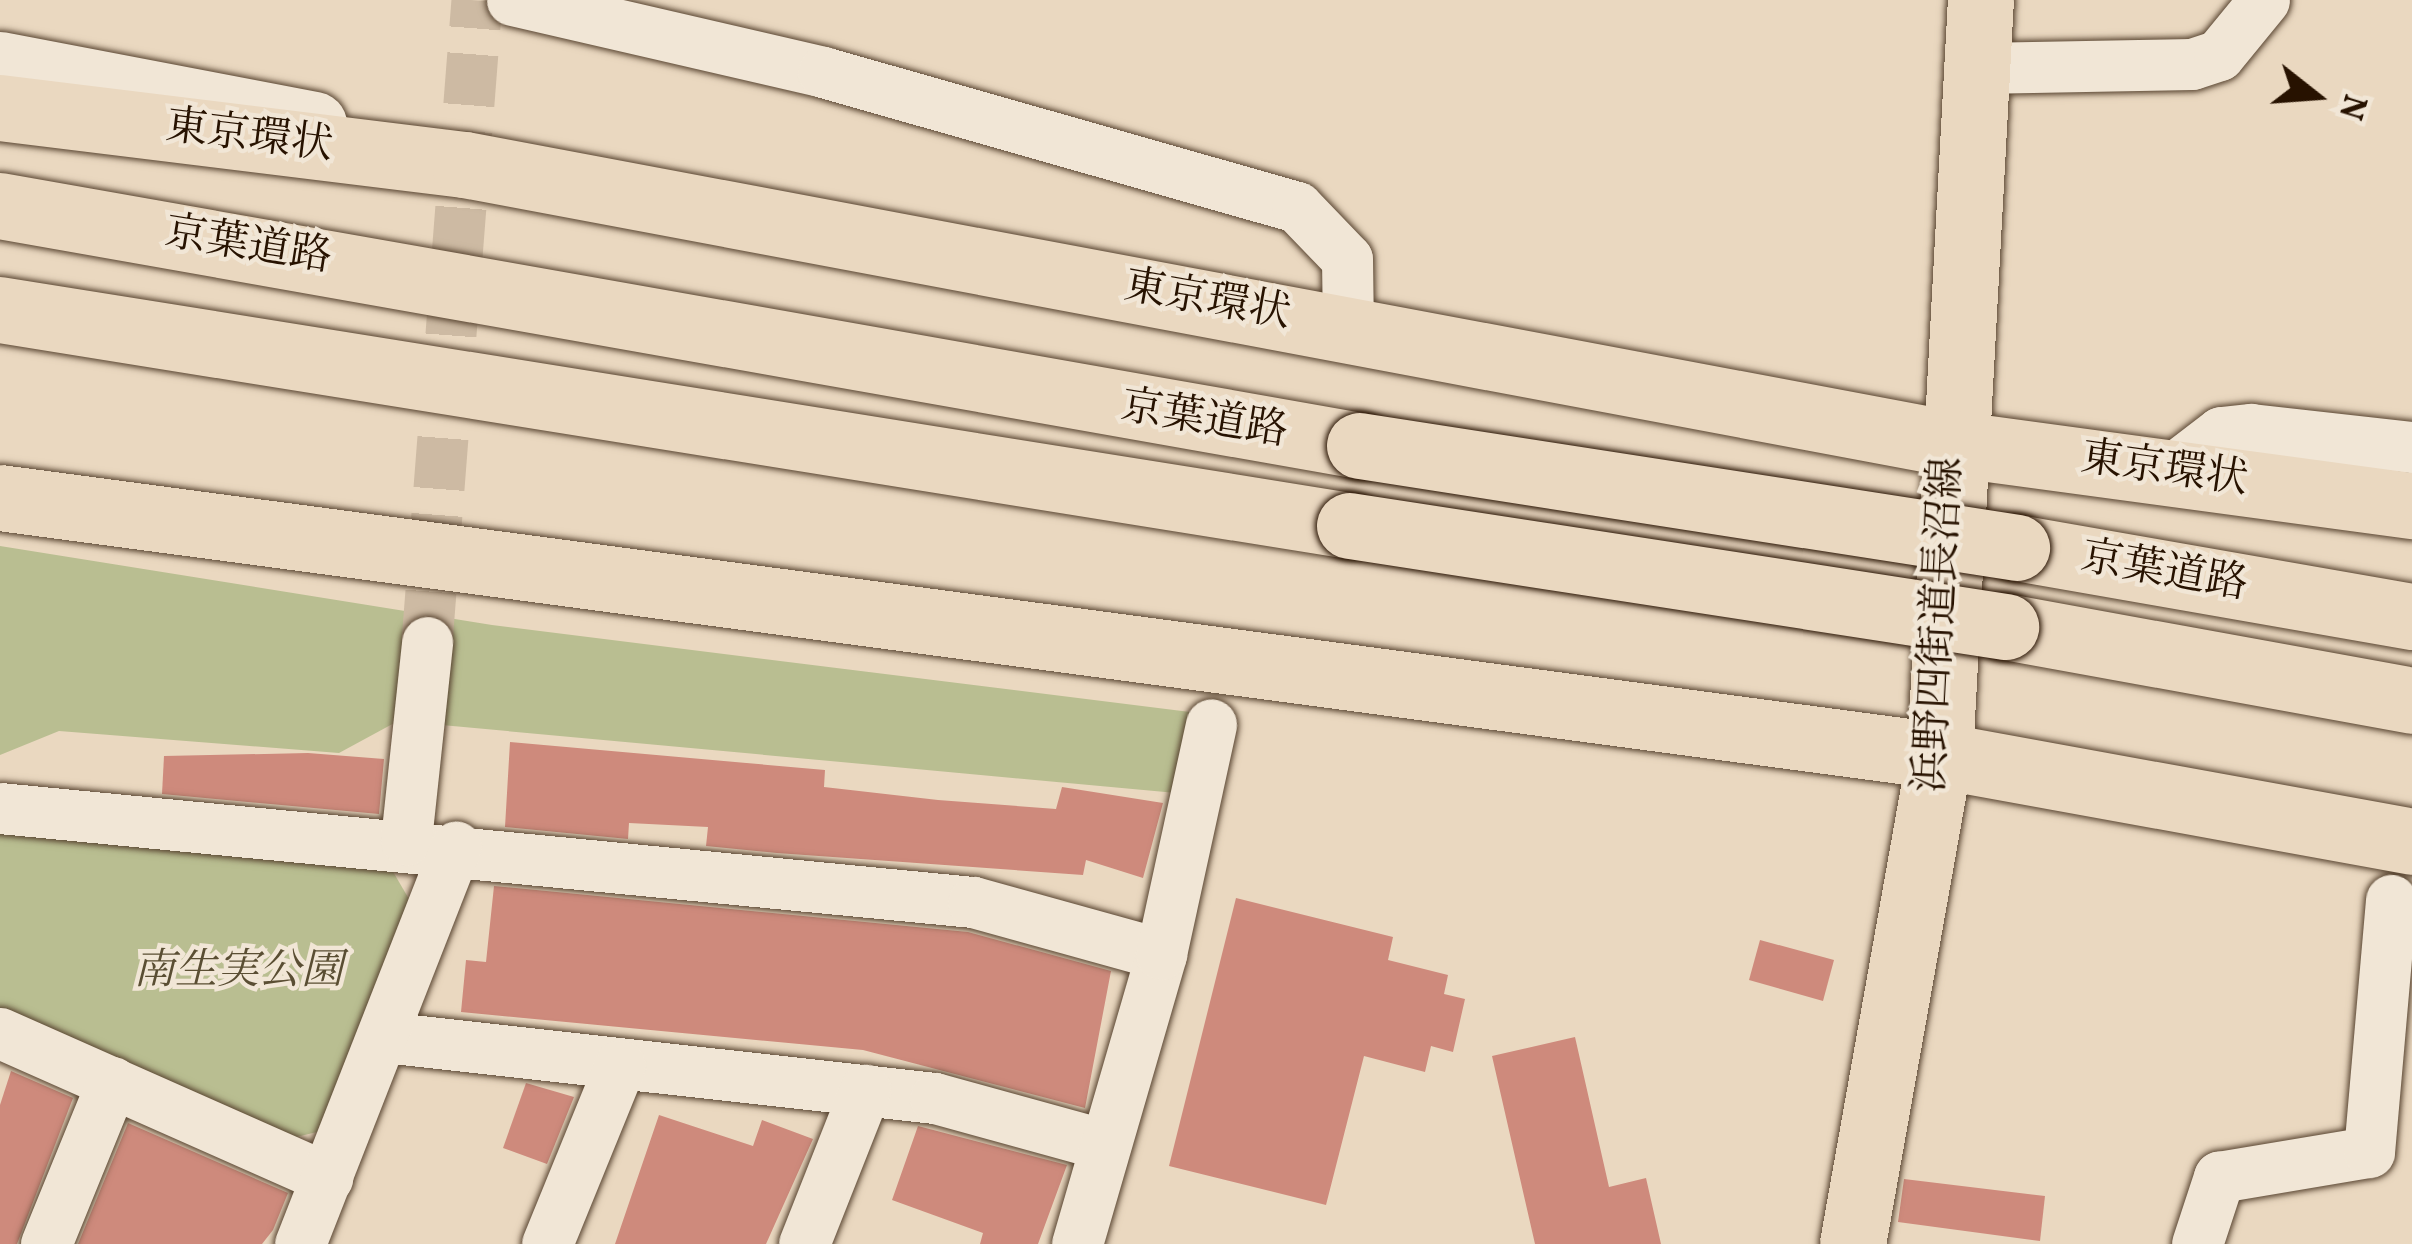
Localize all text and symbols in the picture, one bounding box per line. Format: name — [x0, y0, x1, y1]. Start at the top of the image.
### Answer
north arrow — [2256, 36, 2376, 156]
text: N — [2325, 88, 2376, 125]
street label: 東京環状 — [163, 103, 335, 173]
street label: 京葉道路 — [161, 209, 335, 285]
street label: 東京環状 — [1120, 263, 1294, 341]
street label: 京葉道路 — [1117, 383, 1291, 459]
street label: 東京環状 — [2077, 434, 2251, 508]
street label: 浜野四街道長沼線 — [1907, 456, 1975, 794]
street label: 京葉道路 — [2077, 534, 2251, 612]
park label: 南生実公園 — [133, 948, 343, 998]

